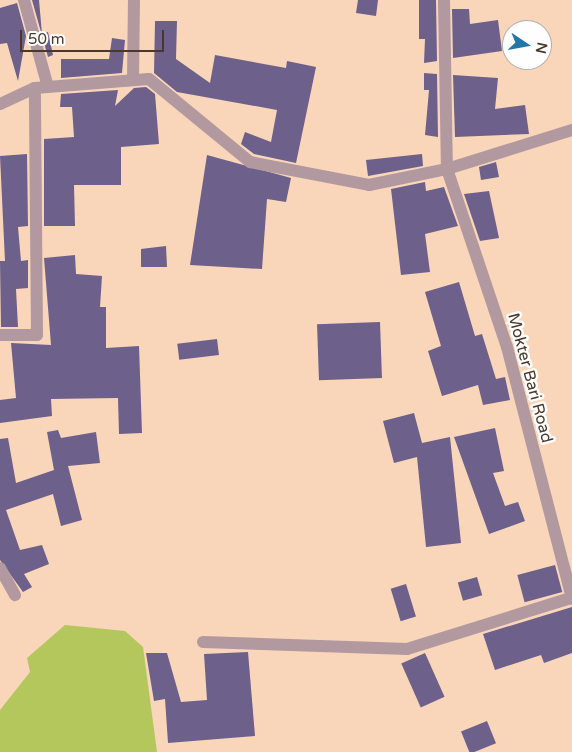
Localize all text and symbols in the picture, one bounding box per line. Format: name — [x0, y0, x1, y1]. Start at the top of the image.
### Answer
scale bar — [22, 20, 166, 52]
north arrow — [502, 20, 552, 70]
text: 50 m — [28, 30, 65, 48]
text: N — [532, 41, 551, 55]
street label: Mokter Bari Road — [503, 311, 557, 445]

